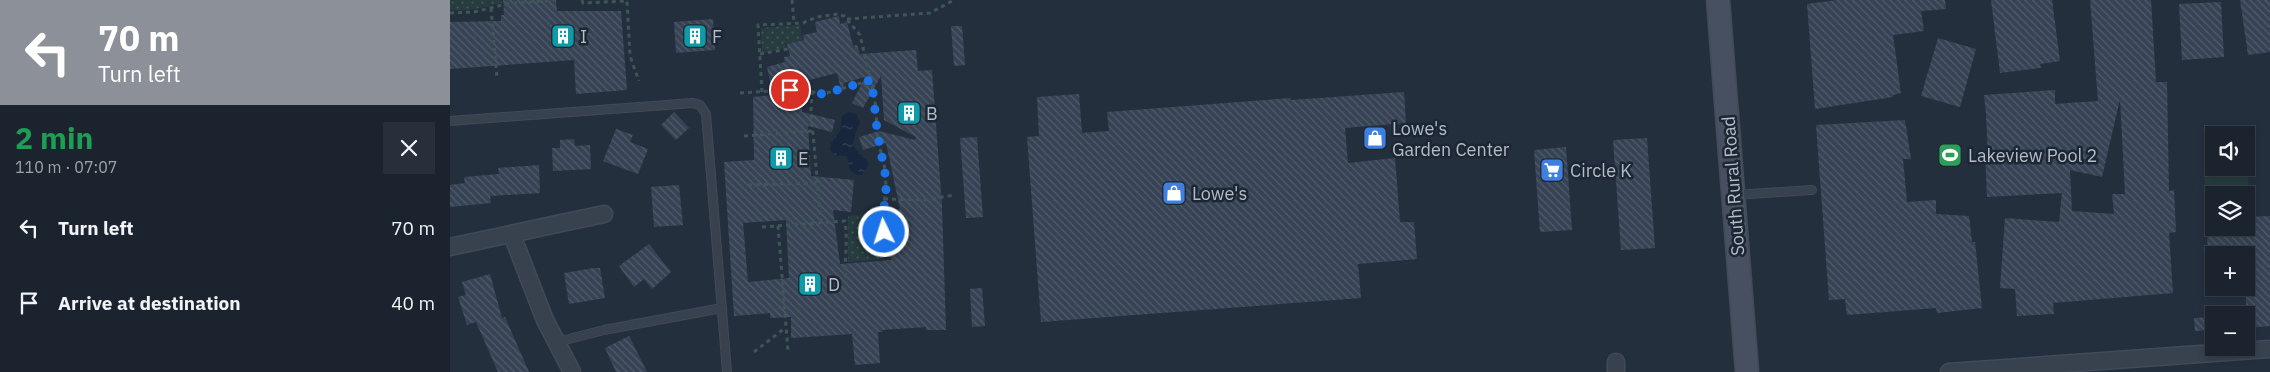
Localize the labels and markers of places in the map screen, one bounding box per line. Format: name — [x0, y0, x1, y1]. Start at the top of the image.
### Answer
building icon: I — [550, 23, 576, 49]
building icon: F — [682, 23, 708, 49]
place label: I — [580, 25, 587, 48]
place label: F — [712, 25, 722, 48]
pin — [769, 69, 811, 111]
building icon: B — [896, 100, 922, 126]
place label: B — [926, 102, 938, 125]
place label: Lowe's Garden Center — [1392, 117, 1510, 161]
shop icon: Lowe's Garden Center — [1362, 125, 1388, 151]
sports icon: Lakeview Pool 2 — [1937, 142, 1963, 168]
place label: Lakeview Pool 2 — [1968, 144, 2097, 167]
building icon: E — [768, 145, 794, 171]
place label: E — [798, 147, 809, 170]
supermarket icon: Circle K — [1539, 157, 1565, 183]
place label: Circle K — [1570, 159, 1632, 182]
shop icon: Lowe's — [1161, 180, 1187, 206]
place label: Lowe's — [1192, 182, 1247, 205]
building icon: D — [797, 271, 823, 297]
place label: D — [828, 273, 840, 296]

